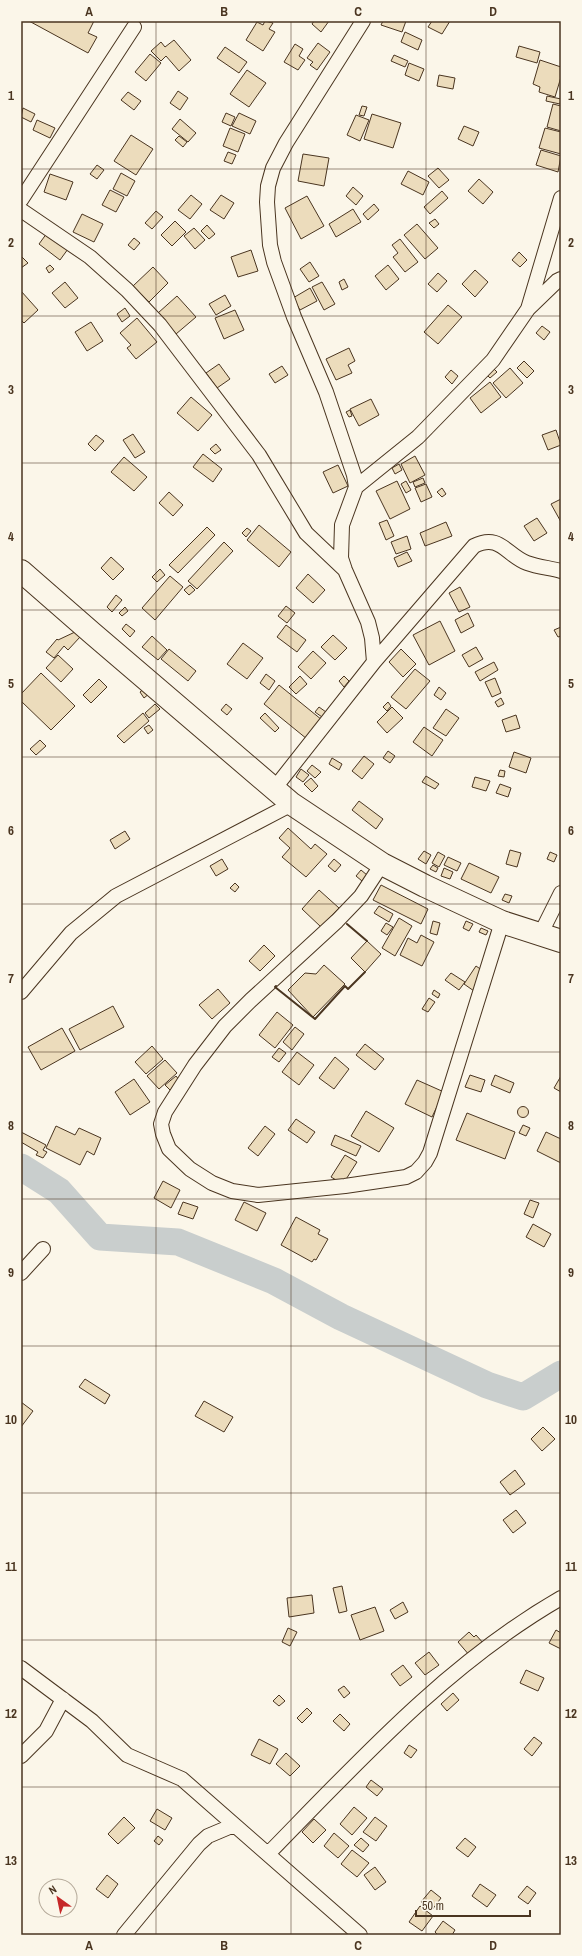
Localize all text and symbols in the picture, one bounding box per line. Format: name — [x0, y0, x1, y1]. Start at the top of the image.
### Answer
text: A — [85, 3, 93, 20]
text: B — [220, 3, 228, 20]
text: C — [354, 3, 362, 20]
text: D — [489, 3, 497, 20]
text: 1 — [8, 87, 14, 104]
text: 1 — [568, 87, 574, 104]
text: 2 — [8, 234, 14, 251]
text: 2 — [568, 234, 574, 251]
text: 3 — [8, 381, 14, 398]
text: 3 — [568, 381, 574, 398]
text: 4 — [8, 528, 14, 545]
text: 4 — [568, 528, 574, 545]
text: 5 — [8, 675, 14, 692]
text: 5 — [568, 675, 574, 692]
text: 6 — [8, 822, 14, 839]
text: 6 — [568, 822, 574, 839]
text: 7 — [8, 970, 14, 987]
text: 7 — [568, 970, 574, 987]
text: 8 — [8, 1117, 14, 1134]
text: 8 — [568, 1117, 574, 1134]
text: 9 — [8, 1264, 14, 1281]
text: 9 — [568, 1264, 574, 1281]
text: 10 — [5, 1411, 17, 1428]
text: 10 — [565, 1411, 577, 1428]
text: 11 — [5, 1558, 17, 1575]
text: 11 — [565, 1558, 577, 1575]
text: 12 — [5, 1705, 17, 1722]
text: 12 — [565, 1705, 577, 1722]
text: 13 — [5, 1852, 17, 1869]
text: 13 — [565, 1852, 577, 1869]
north arrow — [38, 1878, 78, 1918]
text: N — [46, 1882, 59, 1897]
scale bar — [416, 1892, 530, 1918]
text: 50 m — [422, 1898, 444, 1914]
text: A — [85, 1937, 93, 1954]
text: B — [220, 1937, 228, 1954]
text: C — [354, 1937, 362, 1954]
text: D — [489, 1937, 497, 1954]

